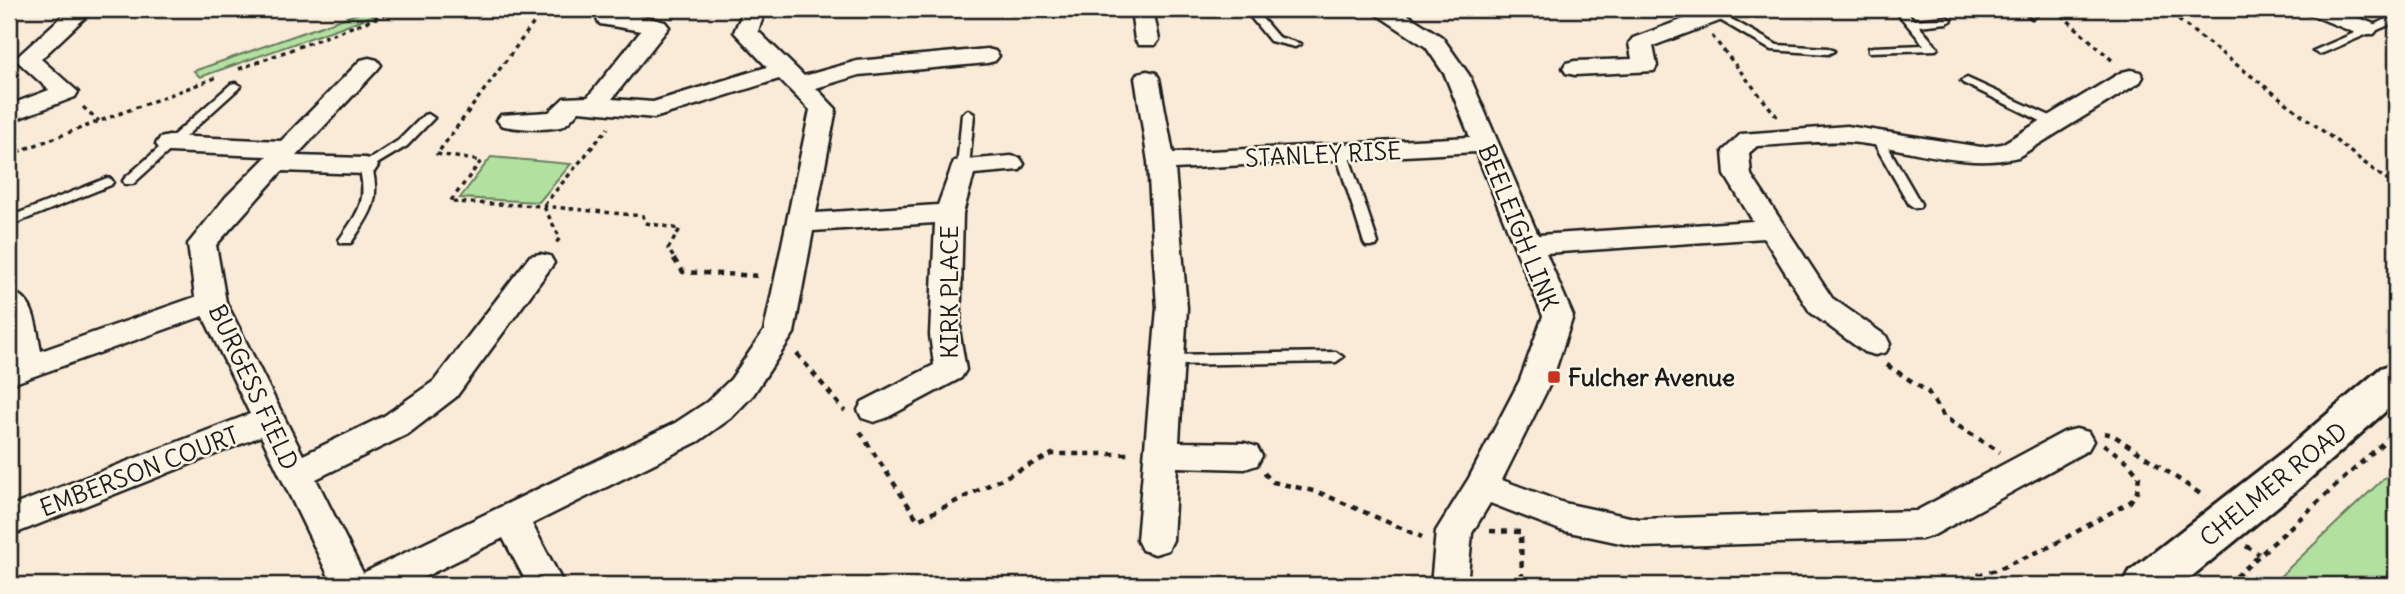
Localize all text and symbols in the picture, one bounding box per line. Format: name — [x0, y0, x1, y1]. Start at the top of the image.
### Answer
street label: STANLEY RISE — [1244, 135, 1402, 173]
street label: BEELEIGH LINK — [1472, 140, 1566, 314]
street label: KIRK PLACE — [934, 225, 964, 359]
street label: BURGESS FIELD — [203, 299, 305, 475]
place label: Fulcher Avenue — [1568, 362, 1735, 392]
marker: Fulcher Avenue — [1546, 369, 1562, 385]
street label: CHELMER ROAD — [2193, 415, 2353, 553]
street label: EMBERSON COURT — [35, 419, 243, 523]

